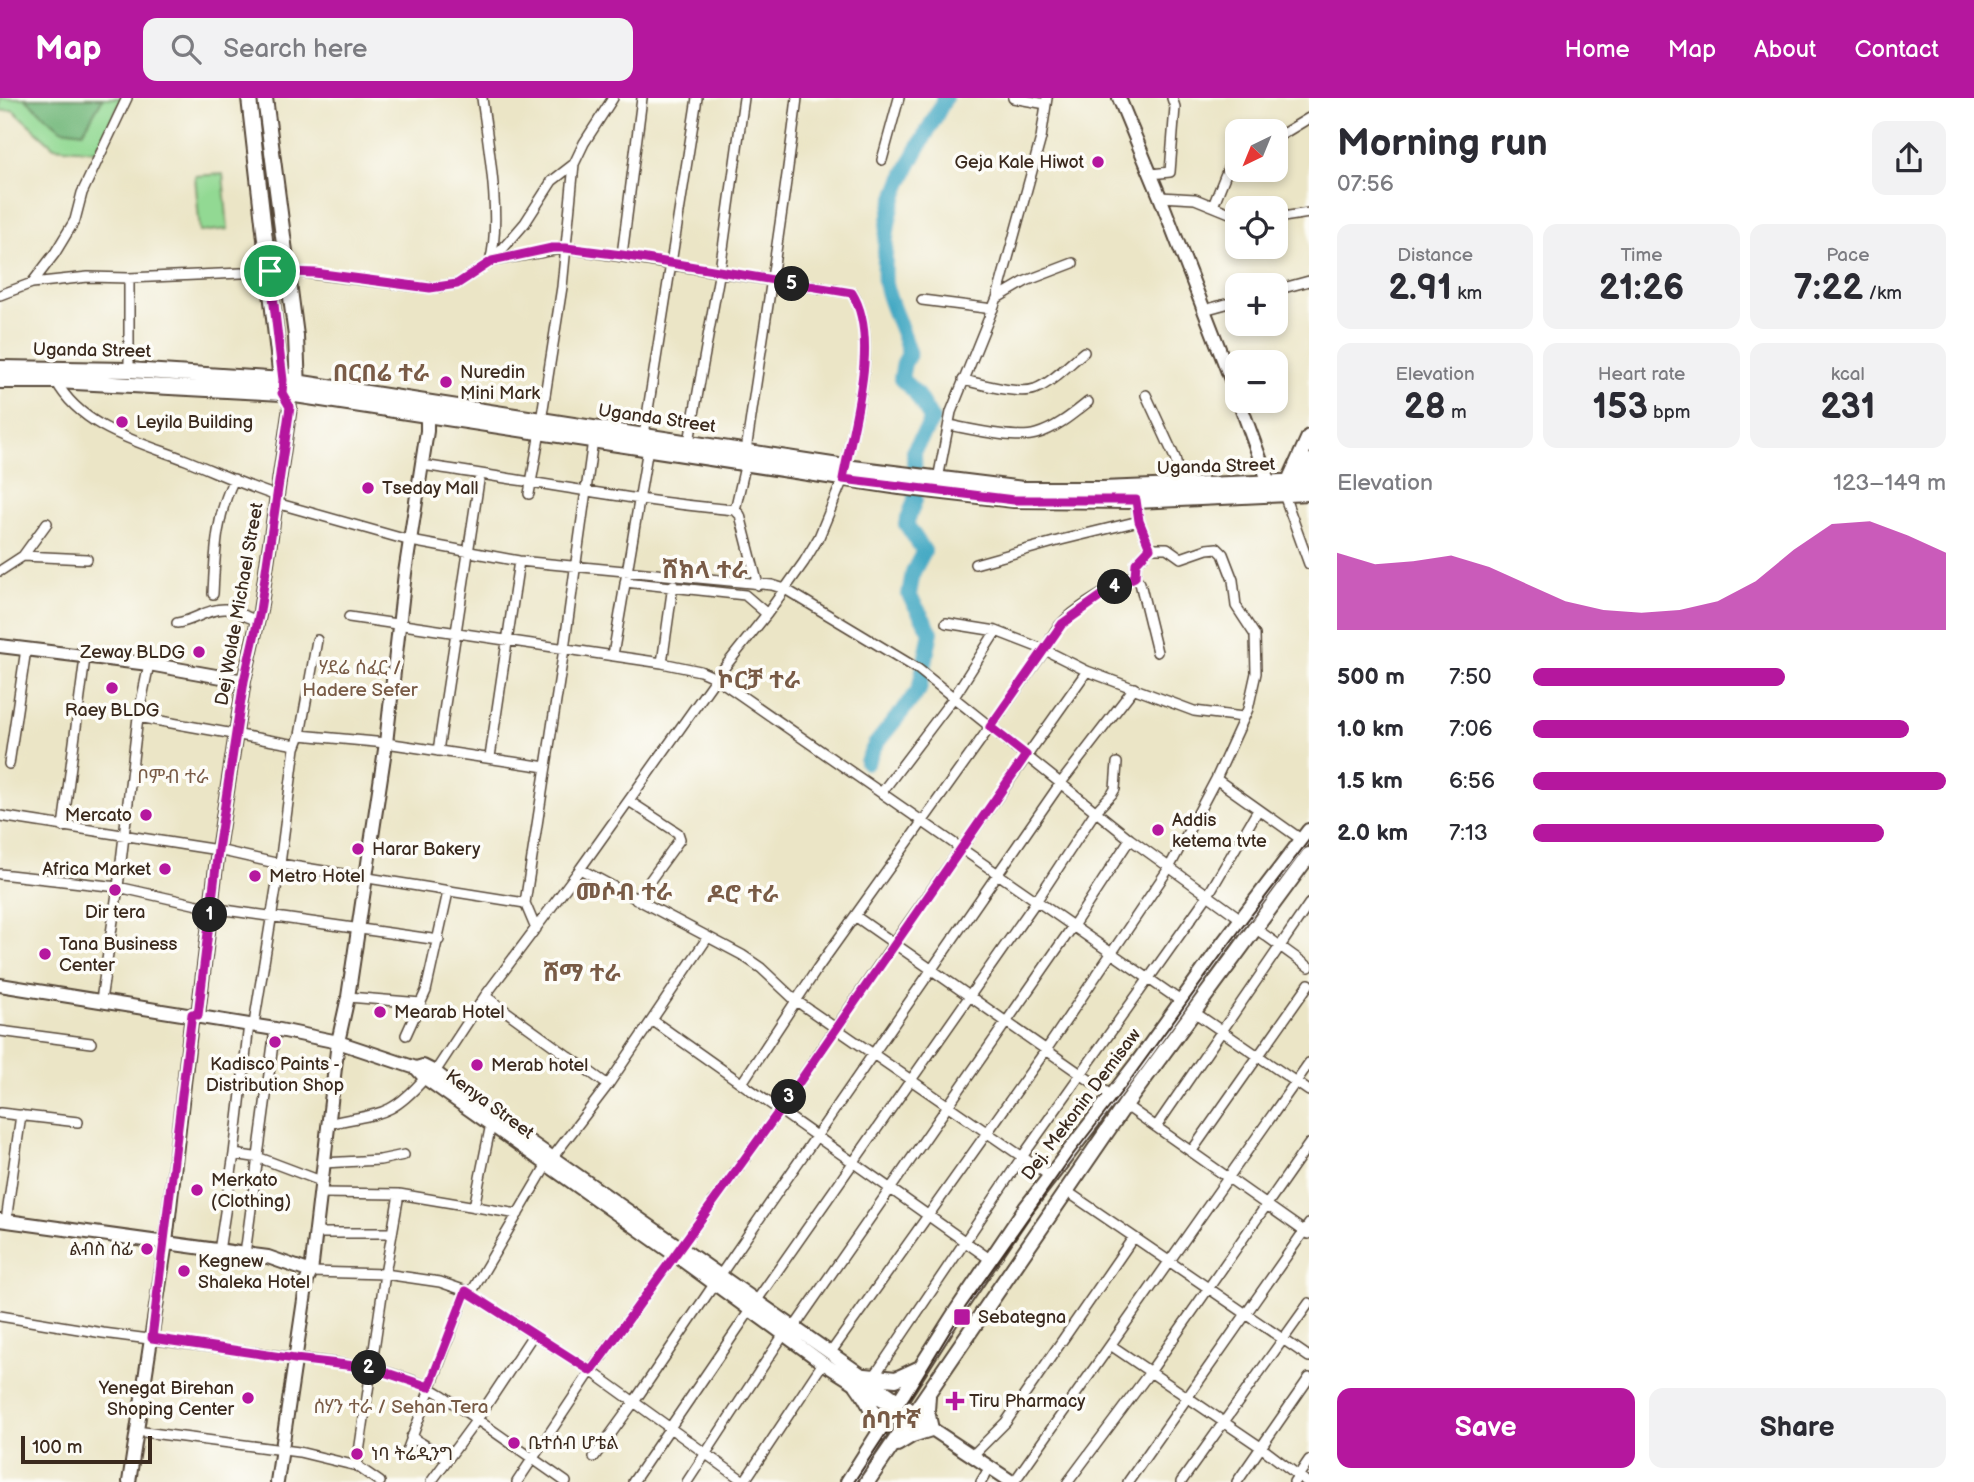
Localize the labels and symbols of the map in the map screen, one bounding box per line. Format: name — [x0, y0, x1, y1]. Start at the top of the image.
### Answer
north arrow — [1225, 119, 1288, 182]
place label: Geja Kale Hiwot — [955, 152, 1084, 173]
marker: Geja Kale Hiwot — [1090, 154, 1106, 170]
pin — [240, 241, 300, 301]
pin: 5 — [774, 266, 810, 302]
street label: Uganda Street — [33, 339, 152, 362]
district label: በርበሬ ተራ — [333, 359, 430, 388]
place label: Nuredin Mini Mark — [460, 362, 540, 404]
marker: Nuredin Mini Mark — [438, 374, 454, 390]
street label: Uganda Street — [597, 400, 717, 437]
place label: Leyila Building — [136, 412, 253, 433]
marker: Leyila Building — [114, 414, 130, 430]
street label: Uganda Street — [1156, 454, 1276, 479]
place label: Tseday Mall — [382, 478, 478, 499]
marker: Tseday Mall — [360, 480, 376, 496]
street label: Dej Wolde Michael Street — [211, 501, 268, 707]
district label: ሸክላ ተራ — [662, 556, 749, 585]
pin: 4 — [1098, 570, 1132, 604]
place label: Zeway BLDG — [79, 642, 185, 663]
marker: Zeway BLDG — [191, 644, 207, 660]
district label: ሃደሬ ሰፈር / Hadere Sefer — [302, 657, 419, 702]
district label: ኮርቻ ተራ — [718, 666, 801, 695]
marker: Raey BLDG — [104, 680, 120, 696]
place label: Raey BLDG — [65, 700, 159, 721]
district label: ቦምብ ተራ — [137, 766, 209, 789]
place label: Mercato — [65, 805, 132, 826]
marker: Mercato — [138, 807, 154, 823]
place label: Addis ketema tvte — [1172, 810, 1267, 852]
marker: Addis ketema tvte — [1150, 822, 1166, 838]
place label: Harar Bakery — [372, 839, 481, 860]
marker: Harar Bakery — [350, 841, 366, 857]
place label: Africa Market — [42, 859, 151, 880]
marker: Africa Market — [157, 861, 173, 877]
place label: Metro Hotel — [269, 866, 365, 887]
marker: Metro Hotel — [247, 868, 263, 884]
district label: መሶብ ተራ — [576, 878, 673, 907]
district label: ዶሮ ተራ — [708, 880, 779, 909]
marker: Dir tera — [107, 882, 123, 898]
pin: 1 — [192, 898, 228, 932]
place label: Dir tera — [85, 902, 145, 923]
place label: Tana Business Center — [59, 934, 178, 976]
marker: Tana Business Center — [37, 946, 53, 962]
district label: ሸማ ተራ — [543, 959, 622, 988]
place label: Mearab Hotel — [394, 1002, 505, 1023]
marker: Mearab Hotel — [372, 1004, 388, 1020]
street label: Dej. Mekonin Demisaw — [1018, 1024, 1145, 1184]
marker: Kadisco Paints - Distribution Shop — [267, 1034, 283, 1050]
place label: Kadisco Paints - Distribution Shop — [206, 1054, 344, 1096]
place label: Merab hotel — [491, 1055, 588, 1076]
marker: Merab hotel — [469, 1057, 485, 1073]
street label: Kenya Street — [441, 1065, 538, 1144]
pin: 3 — [772, 1080, 806, 1114]
place label: Merkato (Clothing) — [211, 1170, 291, 1212]
marker: Merkato (Clothing) — [189, 1182, 205, 1198]
place label: ልብስ ሰፊ — [69, 1239, 133, 1260]
marker: ልብስ ሰፊ — [139, 1241, 155, 1257]
place label: Kegnew Shaleka Hotel — [198, 1251, 310, 1293]
marker: Kegnew Shaleka Hotel — [176, 1263, 192, 1279]
marker: Sebategna — [952, 1307, 972, 1327]
place label: Sebategna — [978, 1307, 1066, 1328]
pin: 2 — [352, 1350, 386, 1386]
place label: Yenegat Birehan Shoping Center — [98, 1378, 234, 1420]
marker: Yenegat Birehan Shoping Center — [240, 1390, 256, 1406]
place label: Tiru Pharmacy — [969, 1391, 1086, 1412]
marker: Tiru Pharmacy — [947, 1393, 963, 1409]
district label: ሰሃን ተራ / Sehan Tera — [313, 1396, 489, 1419]
district label: ሰባተኛ — [861, 1406, 921, 1435]
scale bar — [21, 1433, 152, 1465]
place label: ቤተሰብ ሆቴል — [528, 1433, 618, 1454]
marker: ቤተሰብ ሆቴል — [506, 1435, 522, 1451]
place label: ነባ ትሬዲንግ — [371, 1444, 453, 1465]
marker: ነባ ትሬዲንግ — [349, 1446, 365, 1462]

